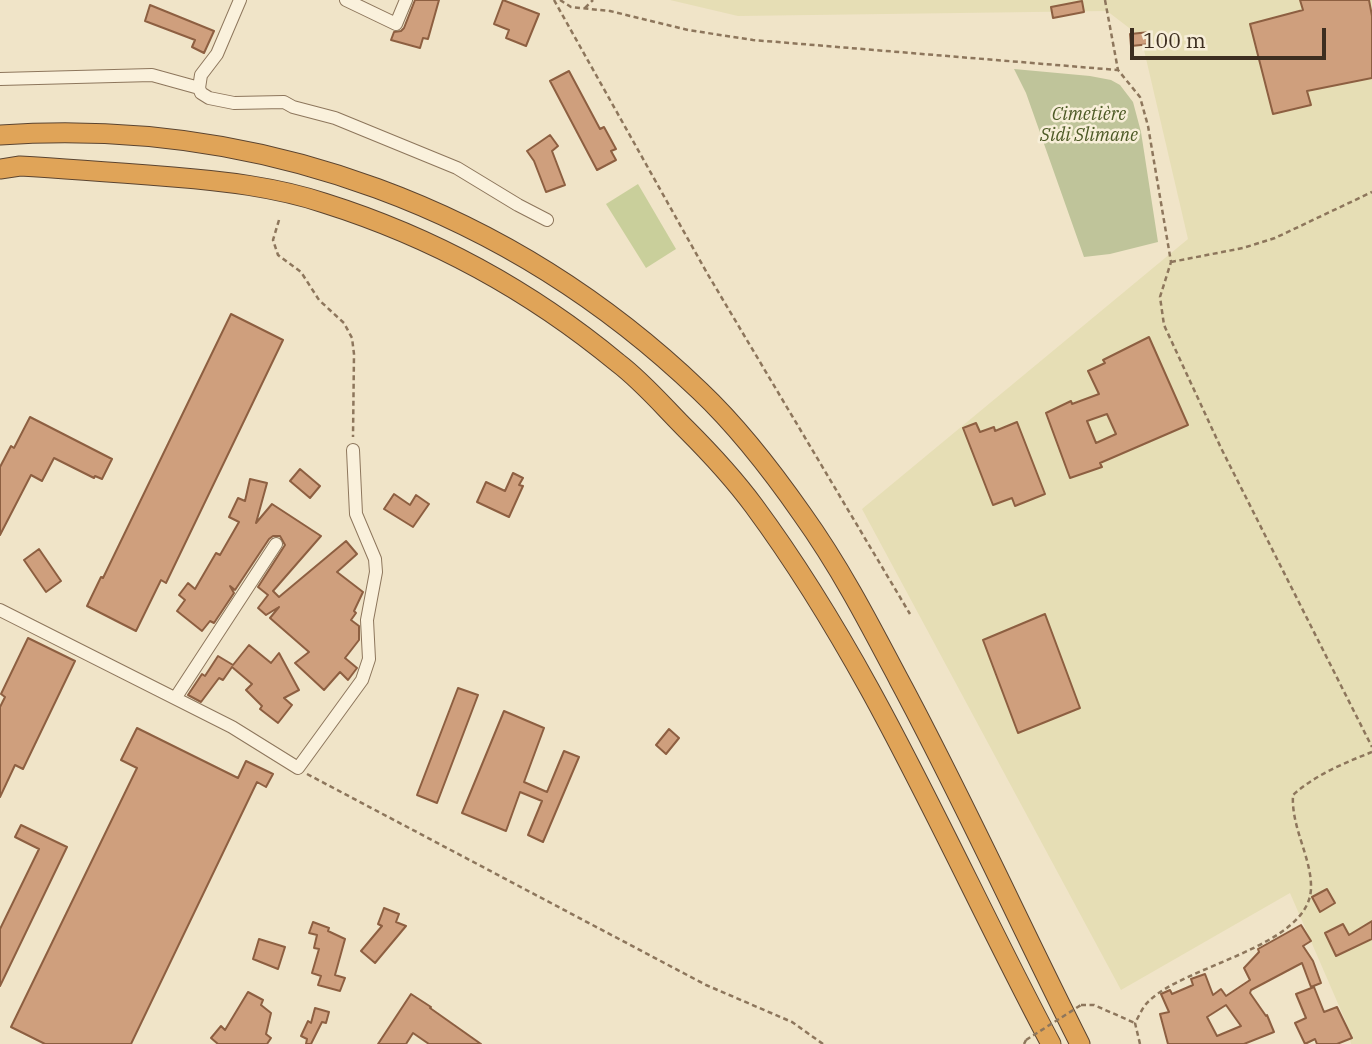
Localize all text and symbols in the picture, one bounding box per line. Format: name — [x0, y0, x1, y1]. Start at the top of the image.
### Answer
scale bar — [1134, 14, 1330, 58]
text: 100 m — [1143, 26, 1206, 54]
park label: Cimetière Sidi Slimane — [1040, 104, 1138, 146]

